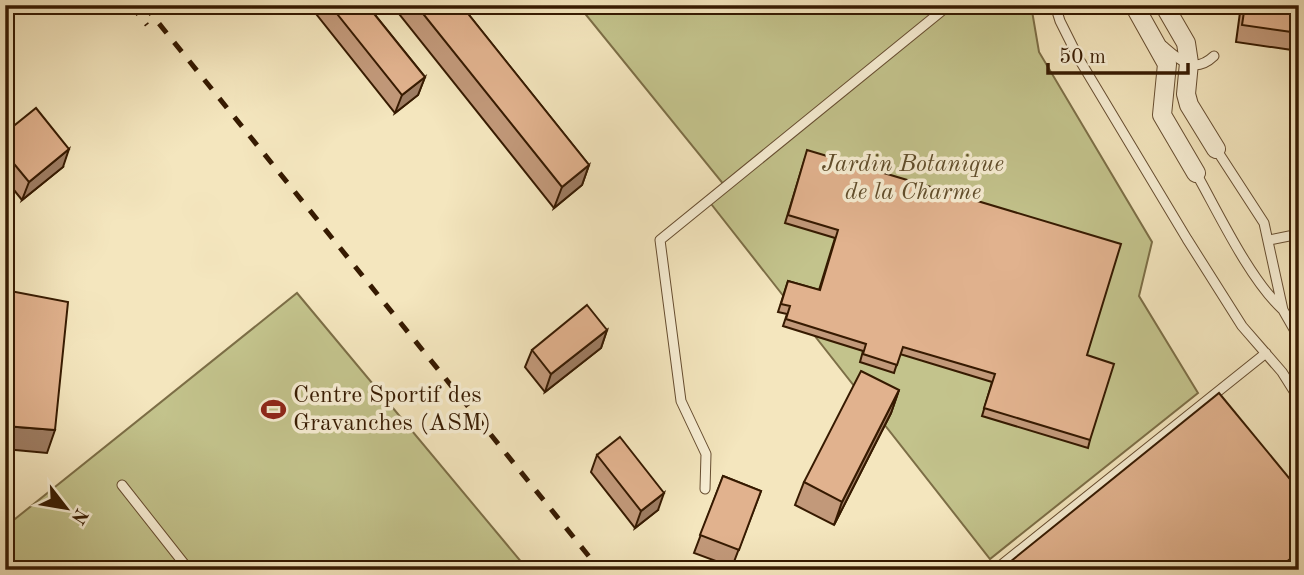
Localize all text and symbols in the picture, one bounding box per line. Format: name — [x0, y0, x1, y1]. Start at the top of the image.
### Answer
scale bar — [1048, 32, 1188, 76]
text: 50 m — [1059, 47, 1106, 68]
park label: Jardin Botanique de la Charme — [822, 153, 1004, 205]
place label: Centre Sportif des Gravanches (ASM) — [293, 384, 491, 436]
sports icon: Centre Sportif des Gravanches (ASM) — [259, 396, 287, 424]
north arrow — [32, 474, 102, 544]
text: N — [66, 504, 90, 527]

